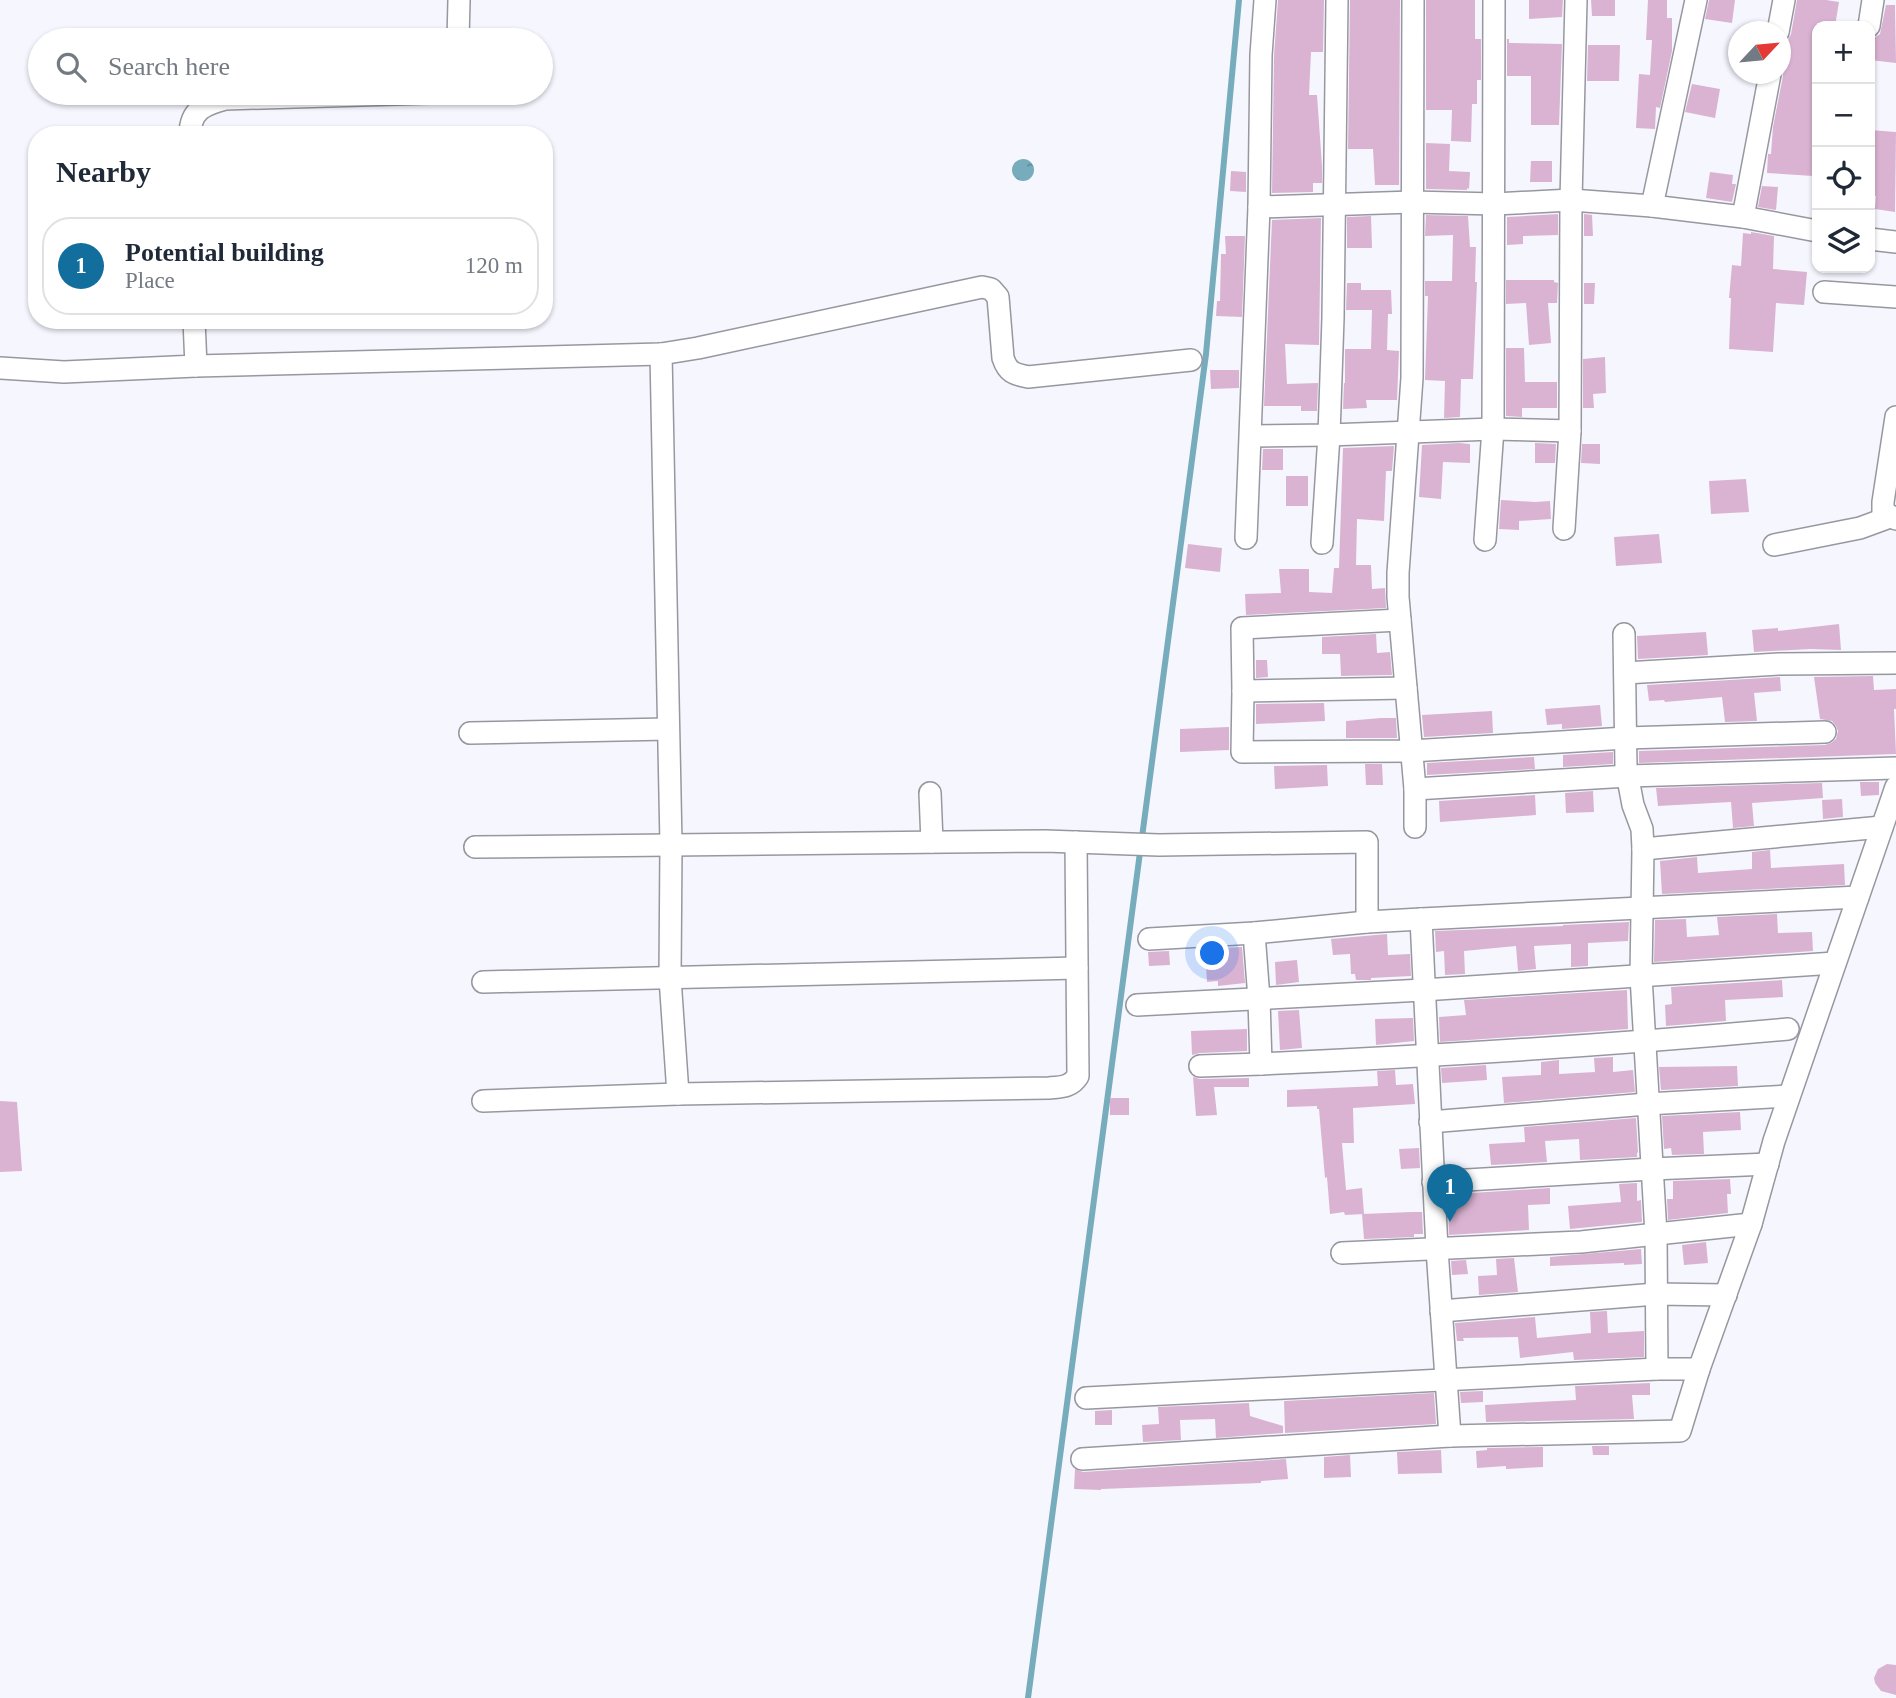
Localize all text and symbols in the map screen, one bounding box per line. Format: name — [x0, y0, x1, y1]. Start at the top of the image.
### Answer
north arrow — [1728, 21, 1791, 84]
map controls — [1812, 21, 1875, 273]
button: + — [1812, 21, 1875, 84]
search box — [28, 28, 553, 105]
icon: search — [52, 48, 90, 86]
text: Search here — [108, 52, 230, 81]
button: − — [1812, 84, 1875, 147]
button: locate — [1812, 147, 1875, 210]
text: Nearby — [56, 155, 151, 188]
button: layers — [1812, 210, 1875, 273]
text: Potential building — [125, 238, 324, 267]
text: 1 — [75, 253, 87, 278]
text: 120 m — [465, 253, 523, 278]
text: Place — [125, 268, 175, 293]
your location — [1195, 936, 1229, 970]
pin: 1 — [1427, 1164, 1473, 1222]

